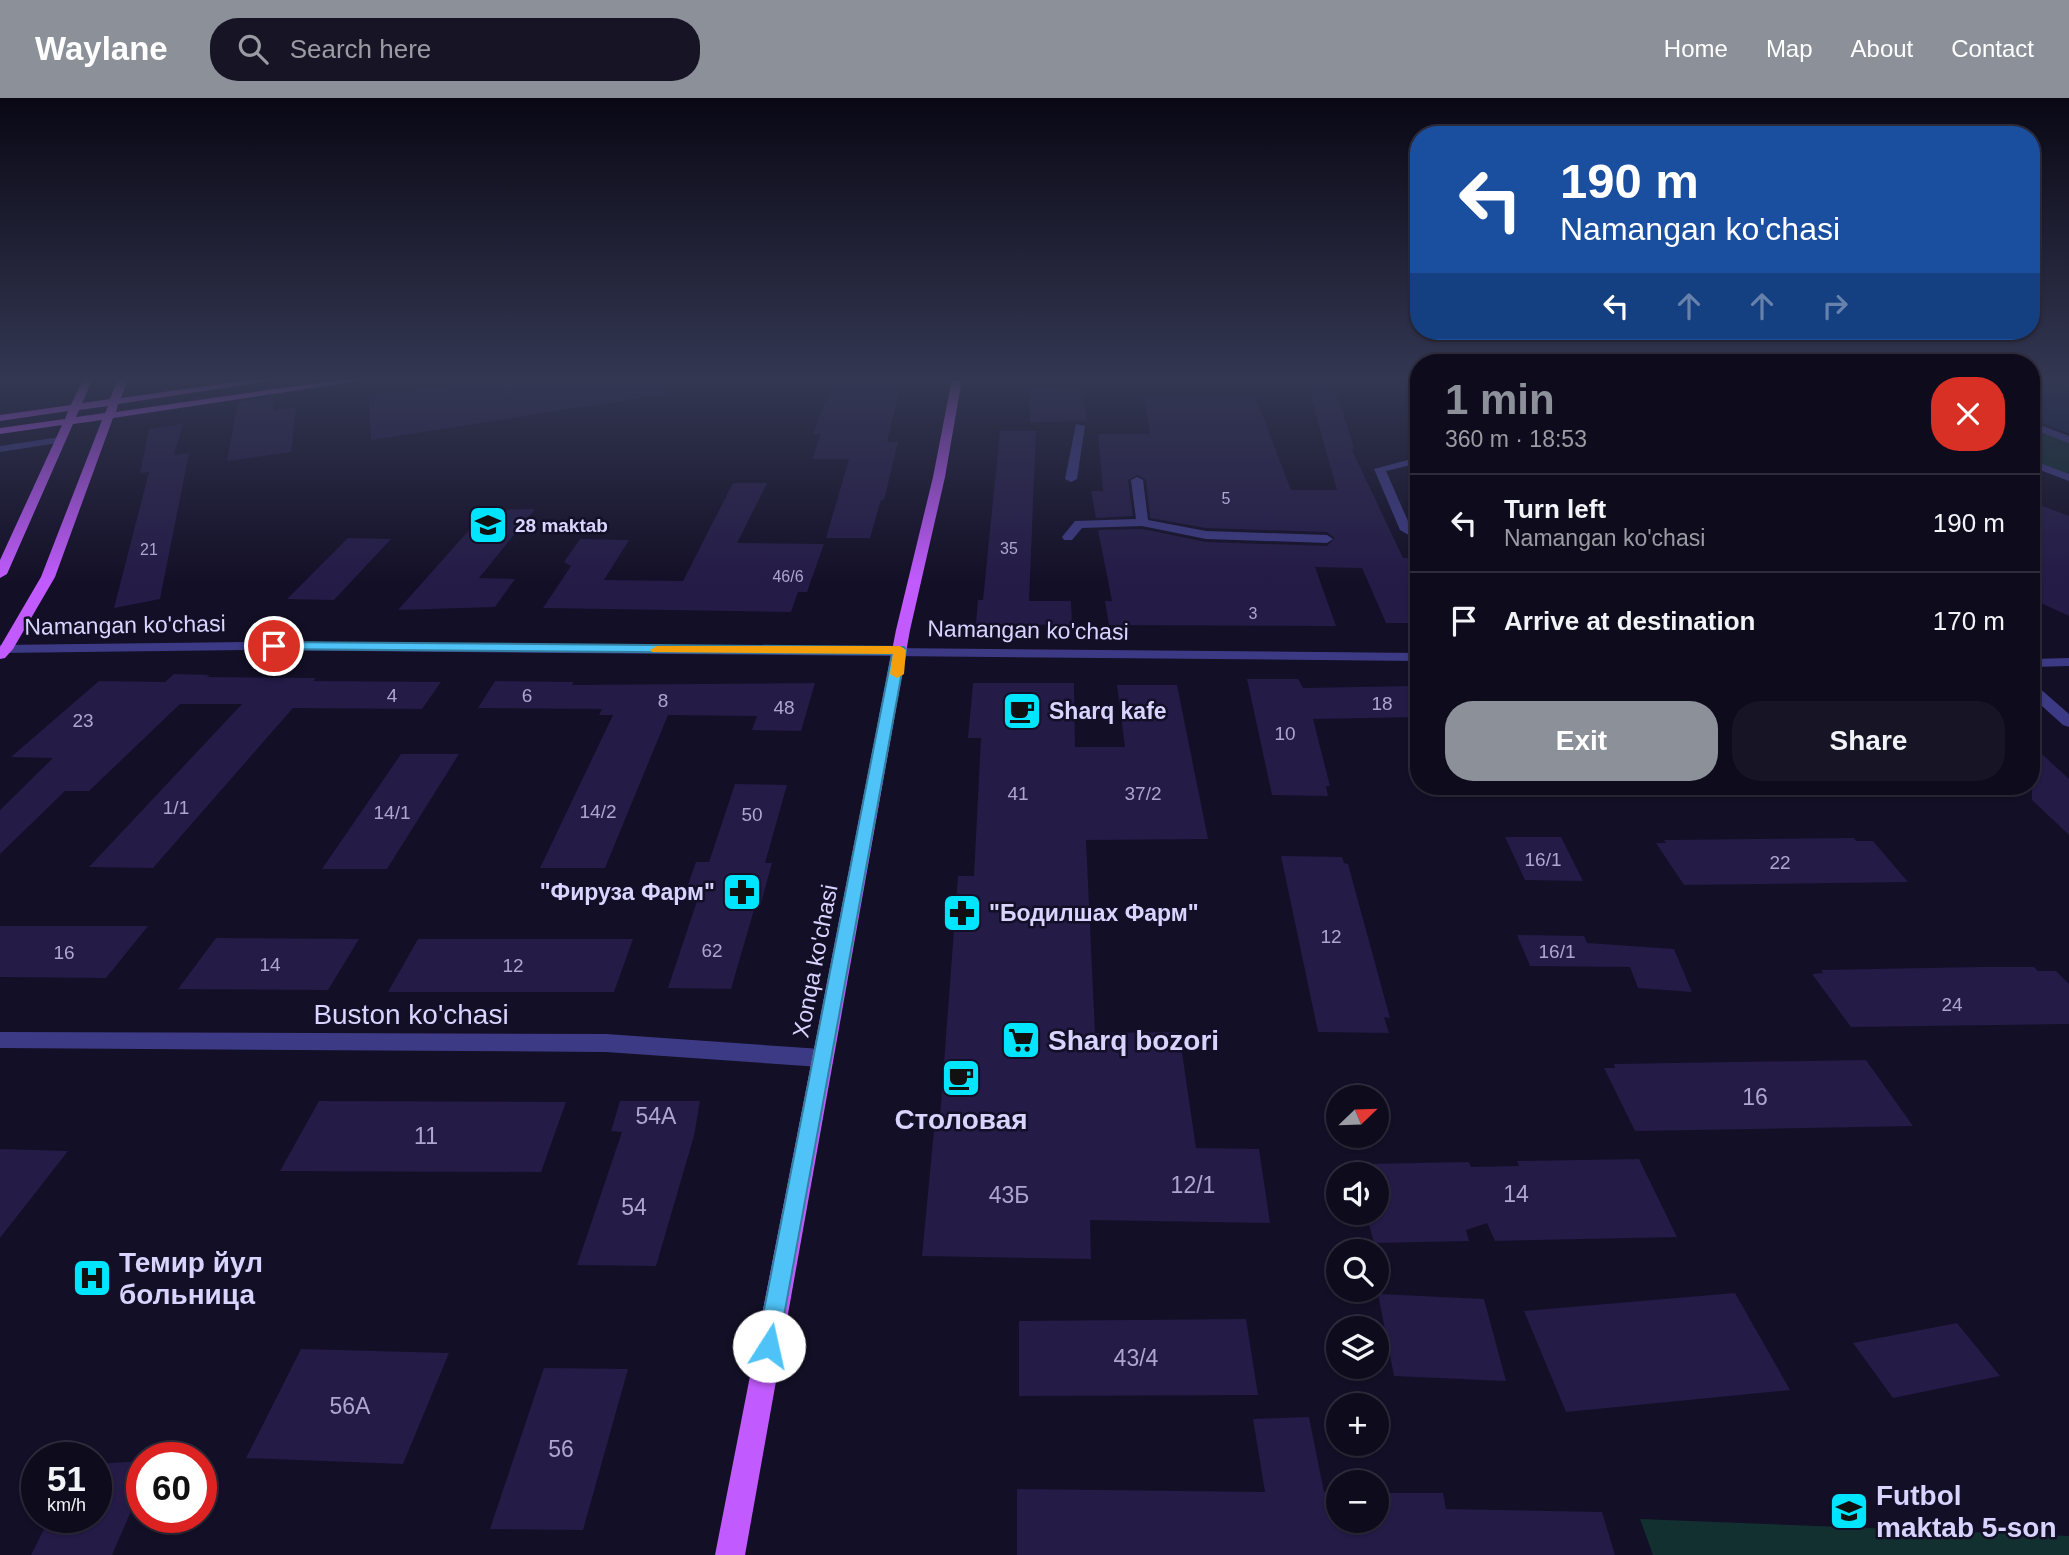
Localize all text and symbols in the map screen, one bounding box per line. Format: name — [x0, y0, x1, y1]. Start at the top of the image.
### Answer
search box — [210, 18, 700, 81]
text: Waylane — [35, 30, 168, 67]
icon: search — [234, 30, 272, 68]
text: Search here — [290, 34, 431, 64]
text: Home — [1664, 35, 1728, 62]
text: Map — [1766, 35, 1813, 62]
text: About — [1851, 35, 1913, 62]
text: Contact — [1951, 35, 2034, 62]
icon: left — [1445, 154, 1536, 245]
text: 190 m — [1560, 154, 1699, 208]
text: Namangan ko'chasi — [1560, 211, 1840, 247]
icon: left — [1597, 287, 1635, 325]
icon: ahead — [1670, 287, 1708, 325]
icon: ahead — [1743, 287, 1781, 325]
icon: right — [1816, 287, 1854, 325]
text: 1 min — [1445, 376, 1555, 423]
button: close — [1931, 377, 2005, 451]
text: 360 m · 18:53 — [1445, 426, 1587, 452]
house number: 5 — [1222, 490, 1231, 507]
text: Turn left — [1504, 494, 1606, 524]
school or university icon: 28 maktab — [467, 504, 509, 546]
icon: left — [1445, 504, 1483, 542]
text: 190 m — [1933, 508, 2005, 538]
place label: 28 maktab — [515, 515, 608, 536]
text: Namangan ko'chasi — [1504, 525, 1705, 551]
house number: 35 — [1000, 540, 1018, 557]
house number: 21 — [140, 541, 158, 558]
house number: 46/6 — [772, 568, 804, 585]
icon: arrive — [1445, 602, 1483, 640]
house number: 3 — [1249, 605, 1258, 622]
text: Arrive at destination — [1504, 606, 1755, 636]
text: 170 m — [1933, 606, 2005, 636]
street label: Namangan ko'chasi — [24, 610, 226, 640]
street label: Namangan ko'chasi — [927, 615, 1129, 645]
pin — [244, 616, 304, 676]
icon: arrive — [255, 627, 293, 665]
house number: 4 — [387, 685, 398, 706]
house number: 6 — [522, 685, 532, 706]
house number: 8 — [658, 690, 668, 711]
cafe icon: Sharq kafe — [1001, 690, 1043, 732]
house number: 18 — [1371, 693, 1393, 714]
house number: 48 — [773, 697, 795, 718]
place label: Sharq kafe — [1049, 698, 1167, 724]
button: Exit — [1445, 701, 1718, 781]
button: Share — [1732, 701, 2005, 781]
house number: 23 — [72, 710, 94, 731]
house number: 10 — [1274, 723, 1296, 744]
house number: 41 — [1007, 783, 1029, 804]
house number: 37/2 — [1125, 783, 1161, 804]
house number: 1/1 — [163, 797, 189, 818]
house number: 14/2 — [580, 801, 616, 822]
house number: 14/1 — [374, 802, 410, 823]
house number: 50 — [741, 804, 763, 825]
house number: 16/1 — [1525, 849, 1561, 870]
house number: 22 — [1769, 852, 1791, 873]
pharmacy icon: "Фируза Фарм" — [721, 871, 763, 913]
place label: "Фируза Фарм" — [540, 879, 715, 905]
street label: Xonqa ko'chasi — [787, 882, 843, 1040]
pharmacy icon: "Бодилшах Фарм" — [941, 892, 983, 934]
place label: "Бодилшах Фарм" — [989, 900, 1199, 926]
house number: 12 — [1320, 926, 1342, 947]
house number: 62 — [701, 940, 723, 961]
house number: 16/1 — [1539, 941, 1575, 962]
house number: 16 — [53, 942, 75, 963]
house number: 14 — [259, 954, 281, 975]
house number: 12 — [502, 955, 524, 976]
house number: 24 — [1941, 994, 1963, 1015]
street label: Buston ko'chasi — [313, 999, 509, 1030]
supermarket icon: Sharq bozori — [1000, 1019, 1042, 1061]
place label: Sharq bozori — [1048, 1025, 1219, 1056]
cafe icon: Столовая — [940, 1057, 982, 1099]
house number: 16 — [1742, 1084, 1768, 1110]
north arrow — [1326, 1085, 1390, 1148]
map controls — [1326, 1085, 1389, 1533]
house number: 54А — [636, 1103, 677, 1129]
place label: Столовая — [894, 1104, 1028, 1135]
house number: 11 — [414, 1123, 438, 1149]
button: sound — [1326, 1162, 1389, 1225]
house number: 12/1 — [1171, 1172, 1215, 1198]
house number: 14 — [1503, 1181, 1529, 1207]
house number: 43Б — [989, 1182, 1029, 1208]
house number: 54 — [621, 1194, 647, 1220]
button: search — [1326, 1239, 1389, 1302]
place label: Темир йул больница — [119, 1247, 263, 1310]
hospital icon: Темир йул больница — [71, 1257, 113, 1299]
position arrow — [732, 1309, 806, 1383]
button: layers — [1326, 1316, 1389, 1379]
house number: 43/4 — [1114, 1345, 1159, 1371]
house number: 56А — [330, 1393, 371, 1419]
button: + — [1326, 1393, 1389, 1456]
house number: 56 — [548, 1436, 574, 1462]
speed limit sign: 60 — [126, 1442, 217, 1533]
text: 51 — [47, 1459, 86, 1498]
button: − — [1326, 1470, 1389, 1533]
place label: Futbol maktab 5-son — [1876, 1480, 2057, 1543]
school or university icon: Futbol maktab 5-son — [1828, 1490, 1870, 1532]
text: km/h — [47, 1495, 86, 1515]

